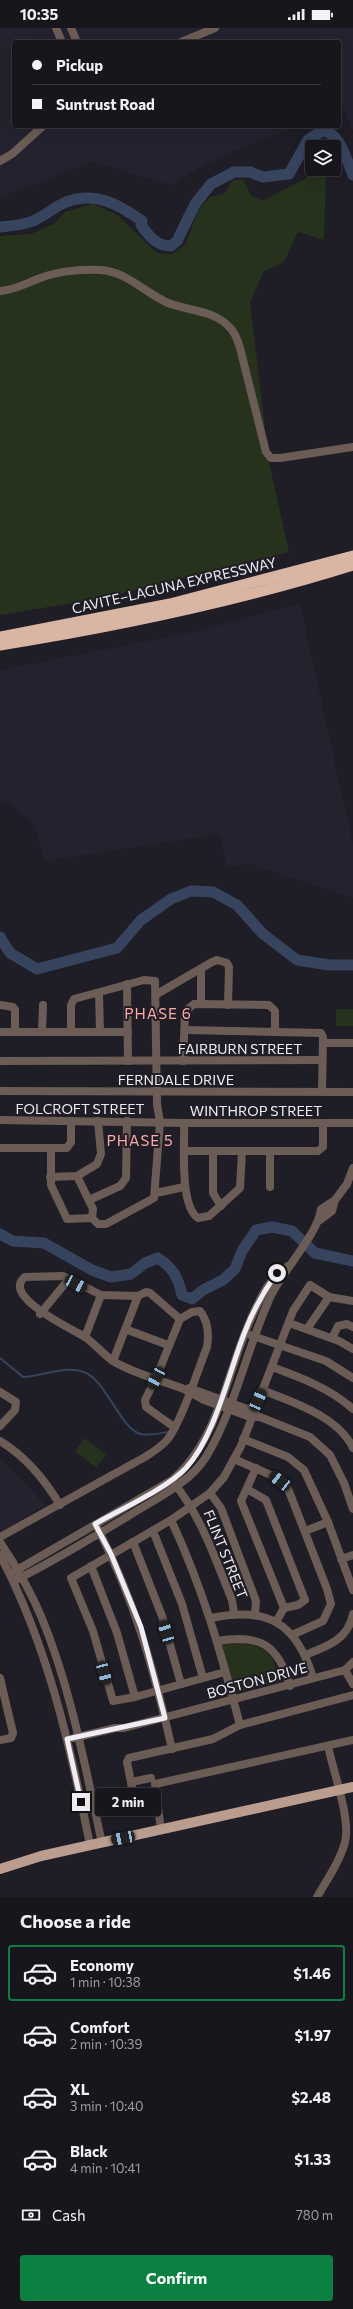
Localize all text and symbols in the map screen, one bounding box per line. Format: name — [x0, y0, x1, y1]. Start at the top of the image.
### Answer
text: 10:35 — [20, 5, 58, 23]
text: Pickup — [56, 56, 103, 74]
text: Suntrust Road — [56, 95, 155, 113]
map controls — [305, 140, 341, 176]
button: layers — [305, 140, 341, 176]
street label: CAVITE–LAGUNA EXPRESSWAY — [70, 553, 278, 617]
district label: PHASE 6 — [124, 1004, 192, 1022]
street label: FAIRBURN STREET — [178, 1040, 302, 1057]
street label: FERNDALE DRIVE — [118, 1071, 234, 1088]
street label: FOLCROFT STREET — [15, 1100, 145, 1117]
street label: WINTHROP STREET — [190, 1102, 322, 1119]
district label: PHASE 5 — [106, 1131, 174, 1149]
route start — [268, 1264, 286, 1282]
car — [63, 1273, 89, 1295]
car — [145, 1365, 167, 1391]
car — [248, 1387, 268, 1413]
car — [267, 1469, 293, 1493]
street label: FLINT STREET — [200, 1507, 252, 1601]
car — [157, 1619, 175, 1645]
street label: BOSTON DRIVE — [205, 1658, 309, 1702]
car — [95, 1660, 113, 1686]
callout: 2 min — [95, 1788, 161, 1816]
route end — [72, 1793, 90, 1811]
text: 2 min — [112, 1794, 144, 1810]
car — [110, 1830, 136, 1846]
text: Choose a ride — [20, 1910, 131, 1932]
icon: car — [22, 1955, 58, 1991]
text: Economy — [70, 1956, 134, 1974]
text: $1.46 — [293, 1964, 331, 1982]
text: 1 min · 10:38 — [70, 1974, 141, 1990]
icon: car — [22, 2017, 58, 2053]
text: Comfort — [70, 2018, 130, 2036]
text: $1.97 — [294, 2026, 331, 2044]
text: 2 min · 10:39 — [70, 2036, 142, 2052]
icon: car — [22, 2079, 58, 2115]
text: XL — [70, 2080, 89, 2098]
text: $2.48 — [292, 2088, 331, 2106]
text: 3 min · 10:40 — [70, 2098, 143, 2114]
icon: car — [22, 2141, 58, 2177]
text: Black — [70, 2142, 108, 2160]
text: $1.33 — [294, 2150, 331, 2168]
text: 4 min · 10:41 — [70, 2160, 141, 2176]
icon: cash — [20, 2204, 42, 2226]
text: Cash — [52, 2206, 86, 2224]
text: 780 m — [296, 2207, 333, 2223]
button: Confirm — [20, 2255, 333, 2301]

